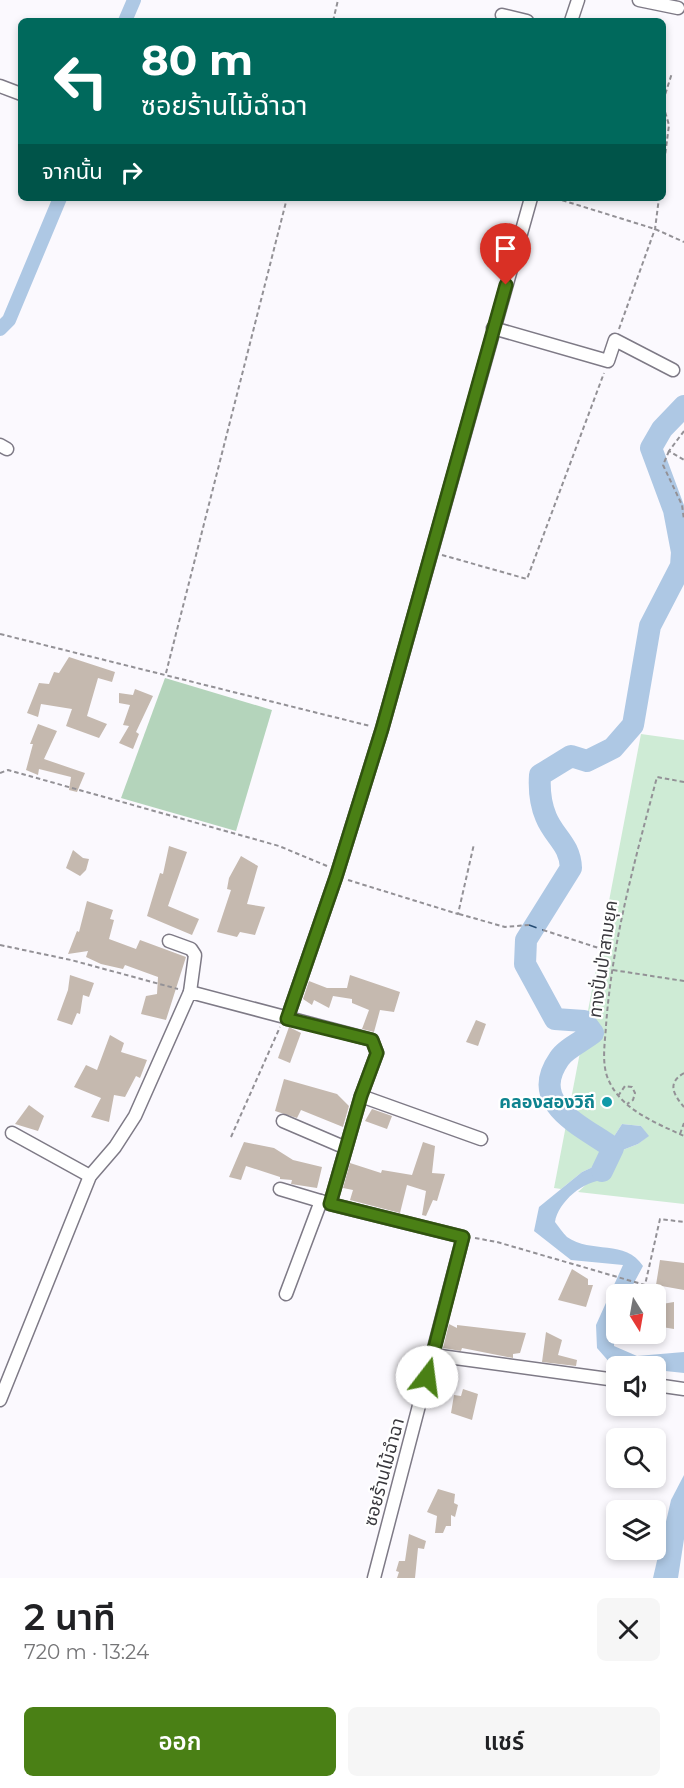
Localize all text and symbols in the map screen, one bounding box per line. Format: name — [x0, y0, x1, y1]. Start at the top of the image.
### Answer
text: 80 m — [141, 34, 253, 86]
icon: left — [42, 42, 120, 120]
text: ซอยร้านไม้ฉำฉา — [141, 89, 308, 122]
icon: right — [115, 156, 148, 189]
text: จากนั้น — [42, 158, 103, 185]
pin — [480, 223, 531, 285]
icon: arrive — [489, 232, 522, 265]
street label: ทางปั่นป่าสามยุค — [583, 899, 622, 1019]
place label: คลองสองวิถี — [499, 1091, 595, 1113]
marker: คลองสองวิถี — [600, 1095, 614, 1109]
north arrow — [606, 1284, 666, 1344]
map controls — [606, 1284, 666, 1560]
position arrow — [395, 1345, 459, 1409]
button: sound — [606, 1356, 666, 1416]
street label: ซอยร้านไม้ฉำฉา — [359, 1416, 409, 1528]
button: search — [606, 1428, 666, 1488]
button: layers — [606, 1500, 666, 1560]
text: 2 นาที — [24, 1595, 116, 1639]
button: close — [597, 1598, 660, 1661]
text: 720 m · 13:24 — [24, 1640, 149, 1664]
button: ออก — [24, 1707, 336, 1776]
button: แชร์ — [348, 1707, 660, 1776]

